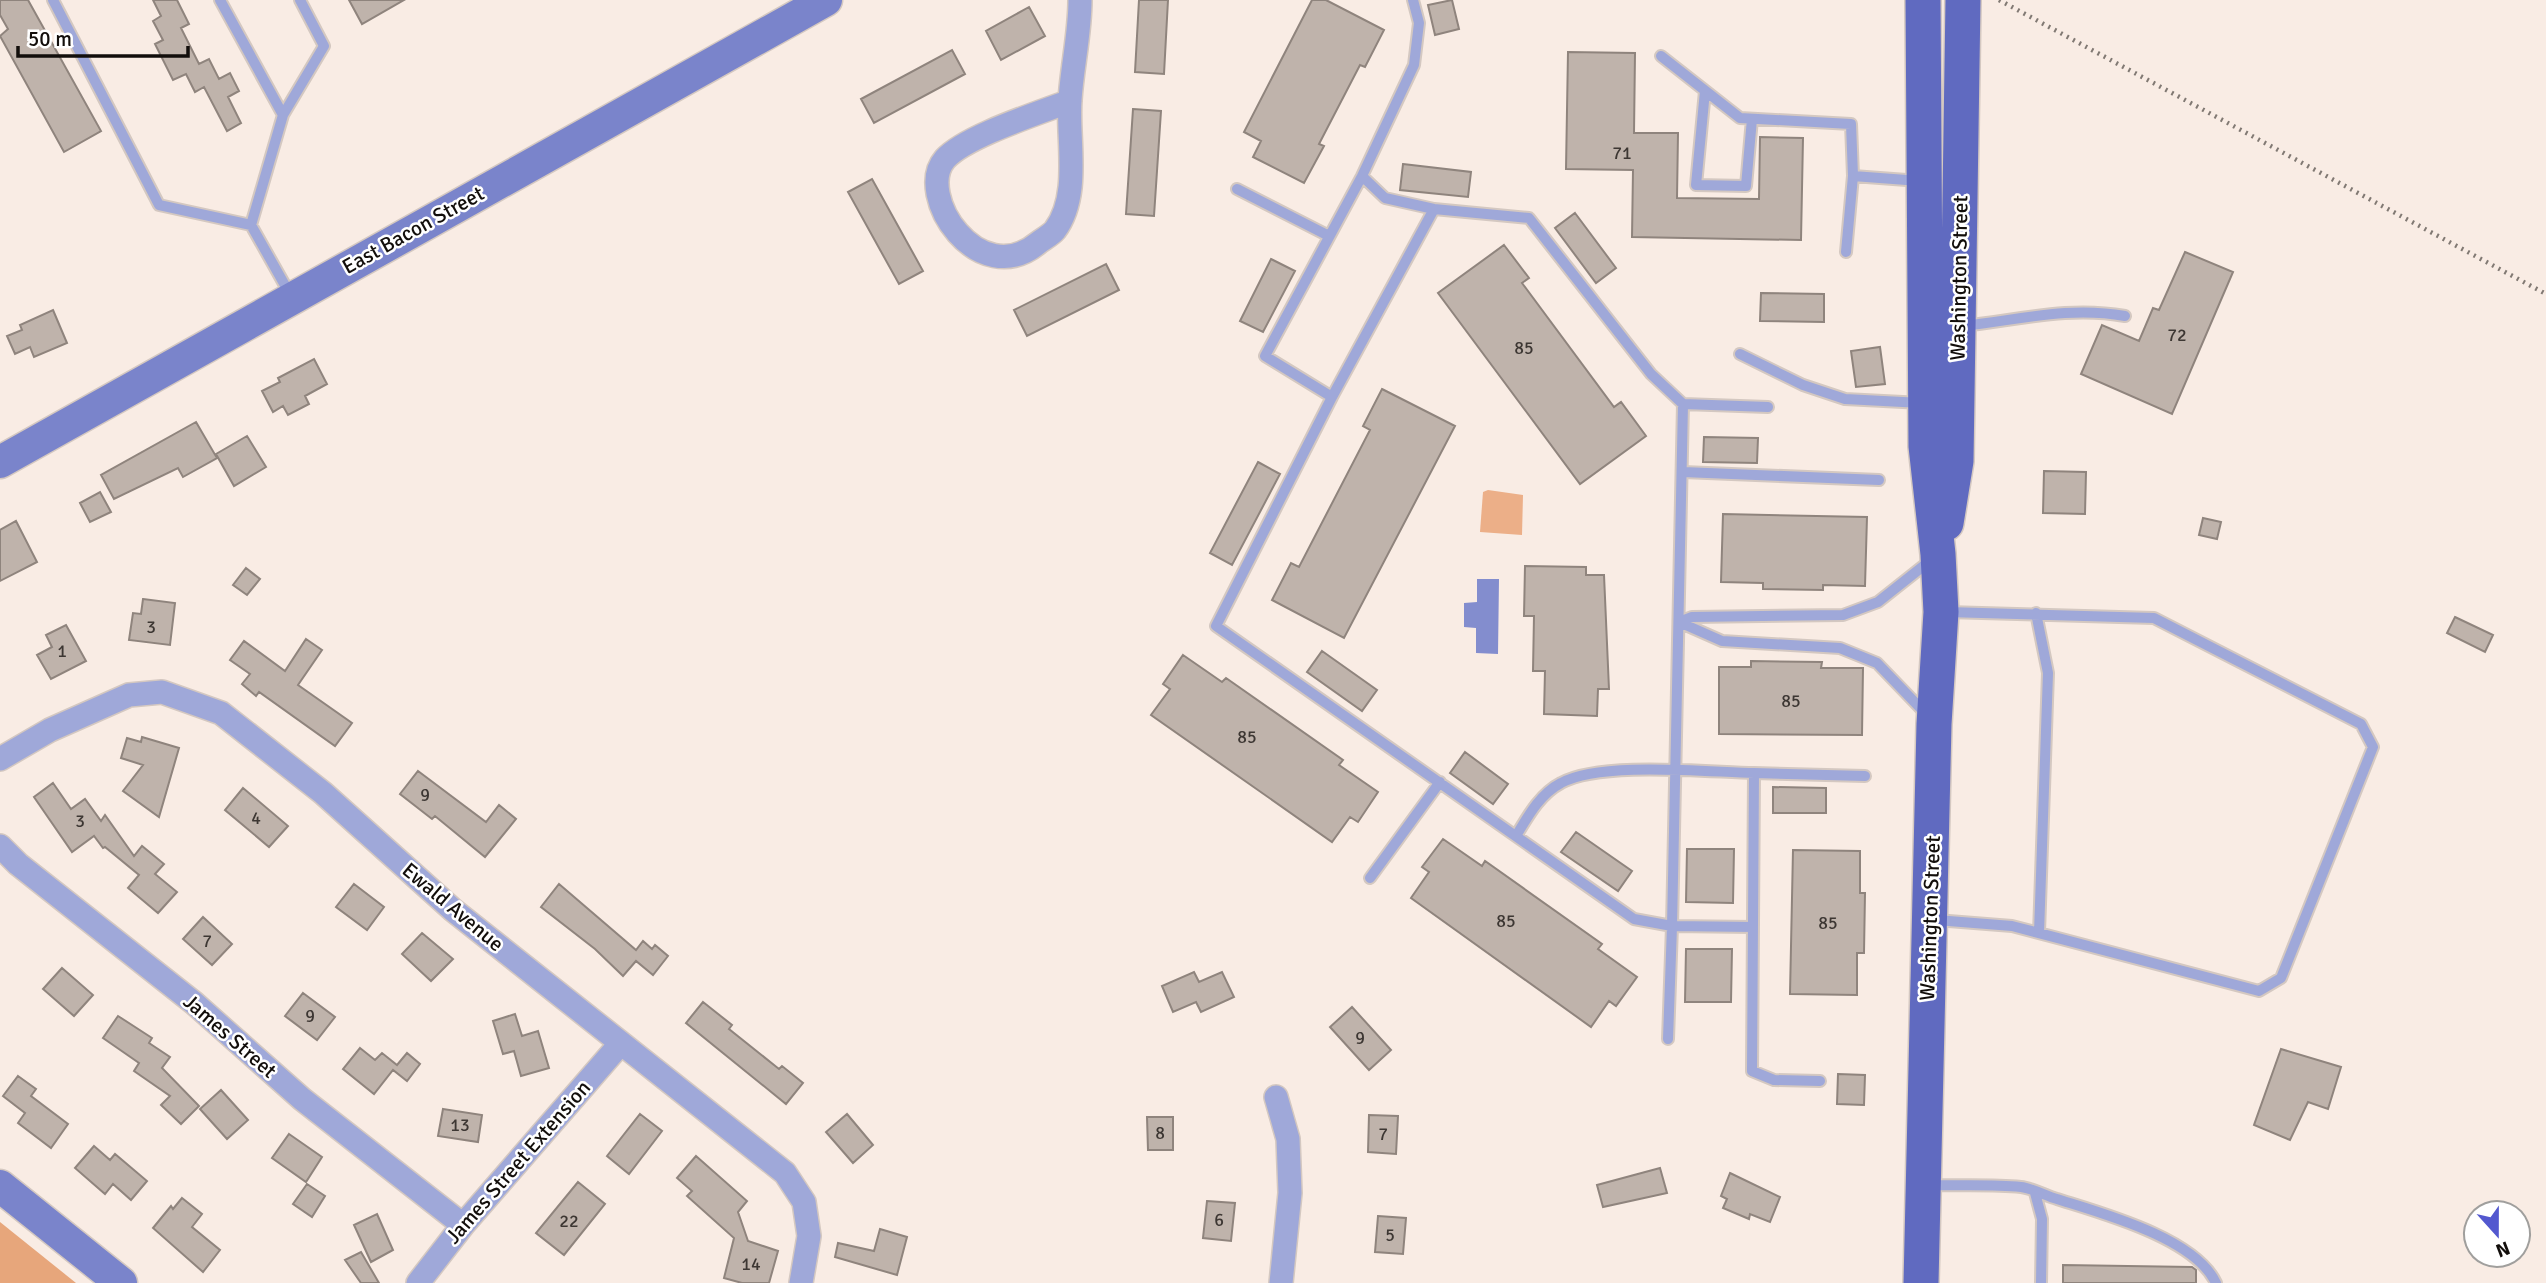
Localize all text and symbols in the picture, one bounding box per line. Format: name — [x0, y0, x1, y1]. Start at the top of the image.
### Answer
scale bar — [18, 14, 187, 58]
text: 50 m — [28, 26, 72, 52]
house number: 71 — [1612, 142, 1632, 164]
street label: East Bacon Street — [337, 180, 489, 280]
street label: Washington Street — [1945, 195, 1973, 361]
house number: 72 — [2167, 324, 2187, 346]
house number: 85 — [1514, 337, 1534, 359]
house number: 3 — [146, 616, 156, 638]
house number: 1 — [57, 640, 67, 662]
house number: 85 — [1781, 690, 1801, 712]
house number: 85 — [1237, 726, 1257, 748]
house number: 9 — [420, 784, 430, 806]
house number: 4 — [251, 807, 261, 829]
house number: 3 — [75, 810, 85, 832]
street label: Washington Street — [1914, 835, 1946, 1001]
street label: Ewald Avenue — [397, 857, 509, 957]
house number: 85 — [1496, 910, 1516, 932]
house number: 85 — [1818, 912, 1838, 934]
house number: 7 — [202, 930, 212, 952]
street label: James Street — [178, 988, 282, 1084]
house number: 9 — [305, 1005, 315, 1027]
house number: 9 — [1355, 1027, 1365, 1049]
street label: James Street Extension — [440, 1075, 596, 1249]
house number: 13 — [450, 1114, 470, 1136]
house number: 8 — [1155, 1122, 1165, 1144]
house number: 7 — [1378, 1123, 1388, 1145]
north arrow — [2462, 1199, 2532, 1269]
house number: 6 — [1214, 1209, 1224, 1231]
house number: 22 — [559, 1210, 579, 1232]
house number: 5 — [1385, 1224, 1395, 1246]
text: N — [2492, 1235, 2513, 1263]
house number: 14 — [741, 1253, 761, 1275]

